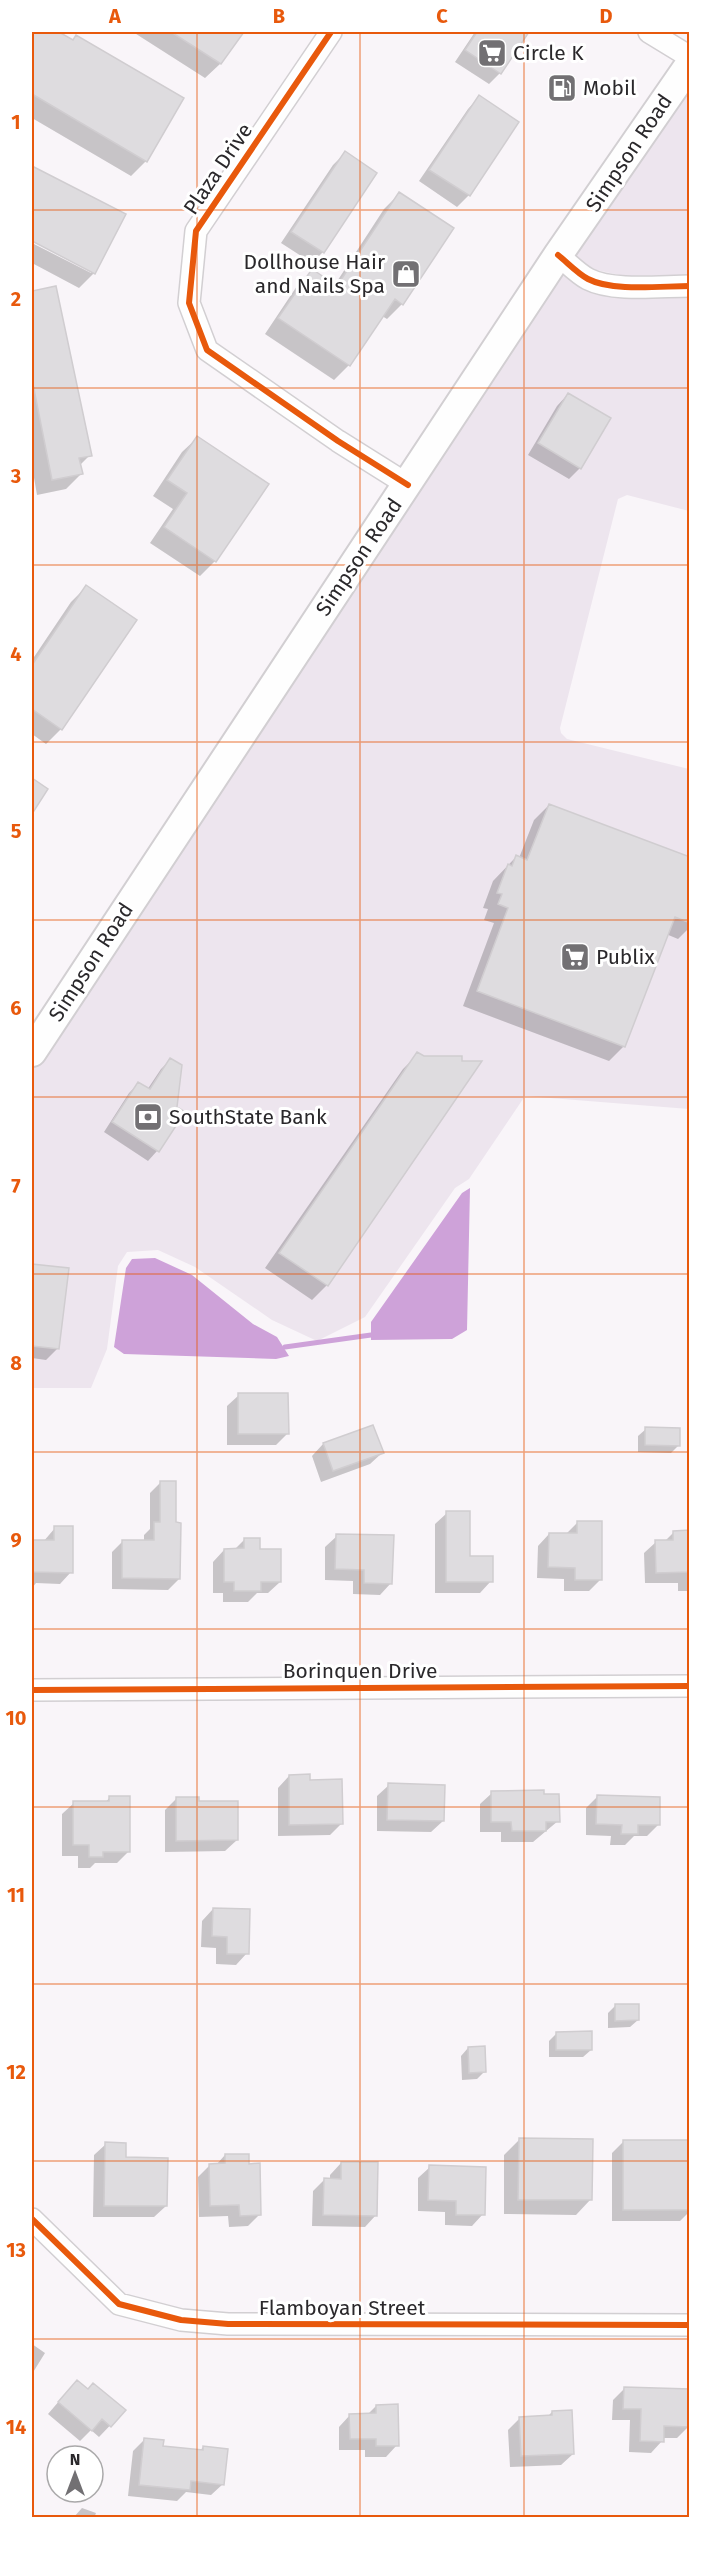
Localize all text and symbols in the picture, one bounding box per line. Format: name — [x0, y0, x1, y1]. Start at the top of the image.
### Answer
text: A — [108, 4, 122, 28]
text: B — [273, 4, 285, 28]
text: C — [436, 4, 448, 28]
text: D — [599, 4, 613, 28]
supermarket icon: Circle K — [476, 37, 508, 69]
place label: Circle K — [513, 40, 584, 66]
fuel station icon: Mobil — [546, 72, 578, 104]
place label: Mobil — [583, 75, 636, 101]
street label: Simpson Road — [580, 89, 678, 217]
text: 1 — [11, 110, 21, 134]
street label: Plaza Drive — [178, 118, 258, 220]
place label: Dollhouse Hair and Nails Spa — [244, 249, 385, 299]
shop icon: Dollhouse Hair and Nails Spa — [390, 258, 422, 290]
text: 2 — [11, 287, 21, 311]
text: 3 — [10, 464, 21, 488]
street label: Simpson Road — [310, 493, 408, 621]
text: 4 — [10, 642, 22, 666]
text: 5 — [11, 819, 22, 843]
street label: Simpson Road — [43, 898, 139, 1026]
supermarket icon: Publix — [559, 941, 591, 973]
place label: Publix — [596, 944, 655, 970]
text: 6 — [10, 996, 22, 1020]
bank icon: SouthState Bank — [132, 1101, 164, 1133]
place label: SouthState Bank — [169, 1104, 327, 1130]
text: 7 — [11, 1174, 21, 1198]
text: 8 — [10, 1351, 22, 1375]
text: 9 — [10, 1528, 22, 1552]
street label: Borinquen Drive — [283, 1658, 437, 1684]
text: 10 — [6, 1706, 26, 1730]
text: 11 — [7, 1883, 25, 1907]
text: 12 — [6, 2060, 26, 2084]
text: 13 — [6, 2238, 26, 2262]
street label: Flamboyan Street — [259, 2295, 426, 2321]
text: 14 — [6, 2415, 26, 2439]
north arrow — [45, 2444, 105, 2504]
text: N — [70, 2450, 80, 2469]

